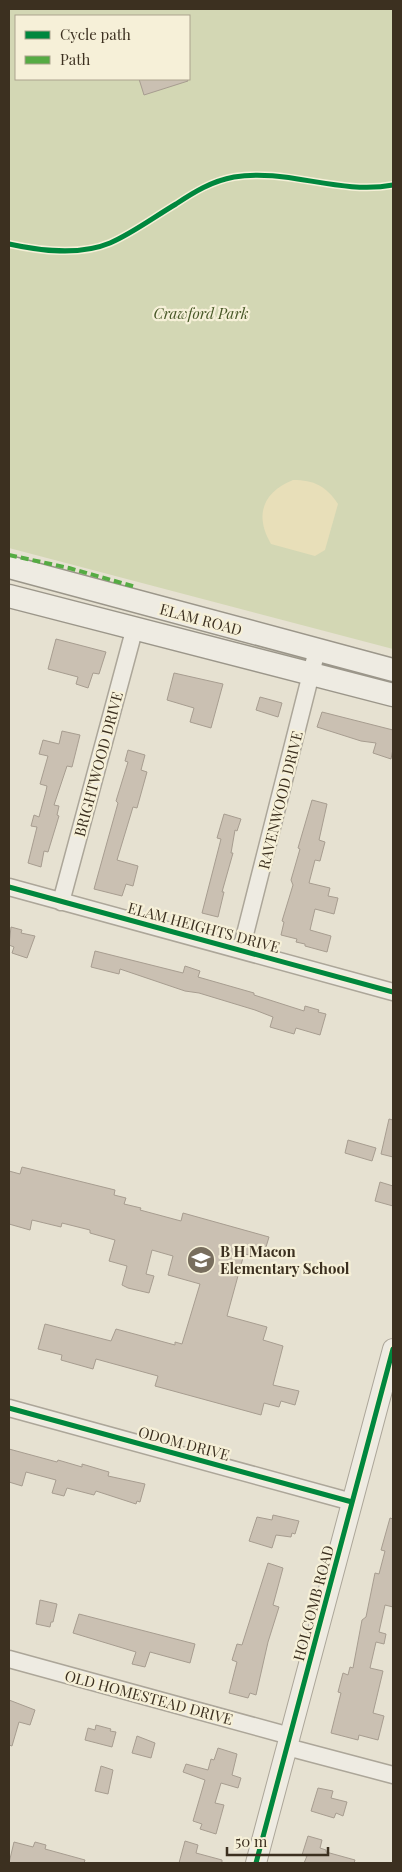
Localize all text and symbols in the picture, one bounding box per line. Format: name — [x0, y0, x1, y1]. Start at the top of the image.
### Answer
legend — [15, 15, 190, 80]
text: Cycle path — [60, 24, 131, 44]
text: Path — [60, 49, 90, 69]
park label: Crawford Park — [153, 303, 249, 323]
street label: ELAM ROAD — [158, 598, 245, 640]
street label: BRIGHTWOOD DRIVE — [69, 689, 127, 839]
street label: RAVENWOOD DRIVE — [253, 729, 307, 871]
street label: ELAM HEIGHTS DRIVE — [126, 897, 282, 957]
place label: B H Macon Elementary School — [220, 1241, 350, 1278]
school or university icon: B H Macon Elementary School — [186, 1245, 216, 1275]
street label: ODOM DRIVE — [136, 1421, 232, 1465]
street label: HOLCOMB ROAD — [288, 1543, 338, 1663]
street label: OLD HOMESTEAD DRIVE — [63, 1665, 235, 1729]
scale bar — [227, 1824, 328, 1856]
text: 50 m — [235, 1831, 268, 1851]

